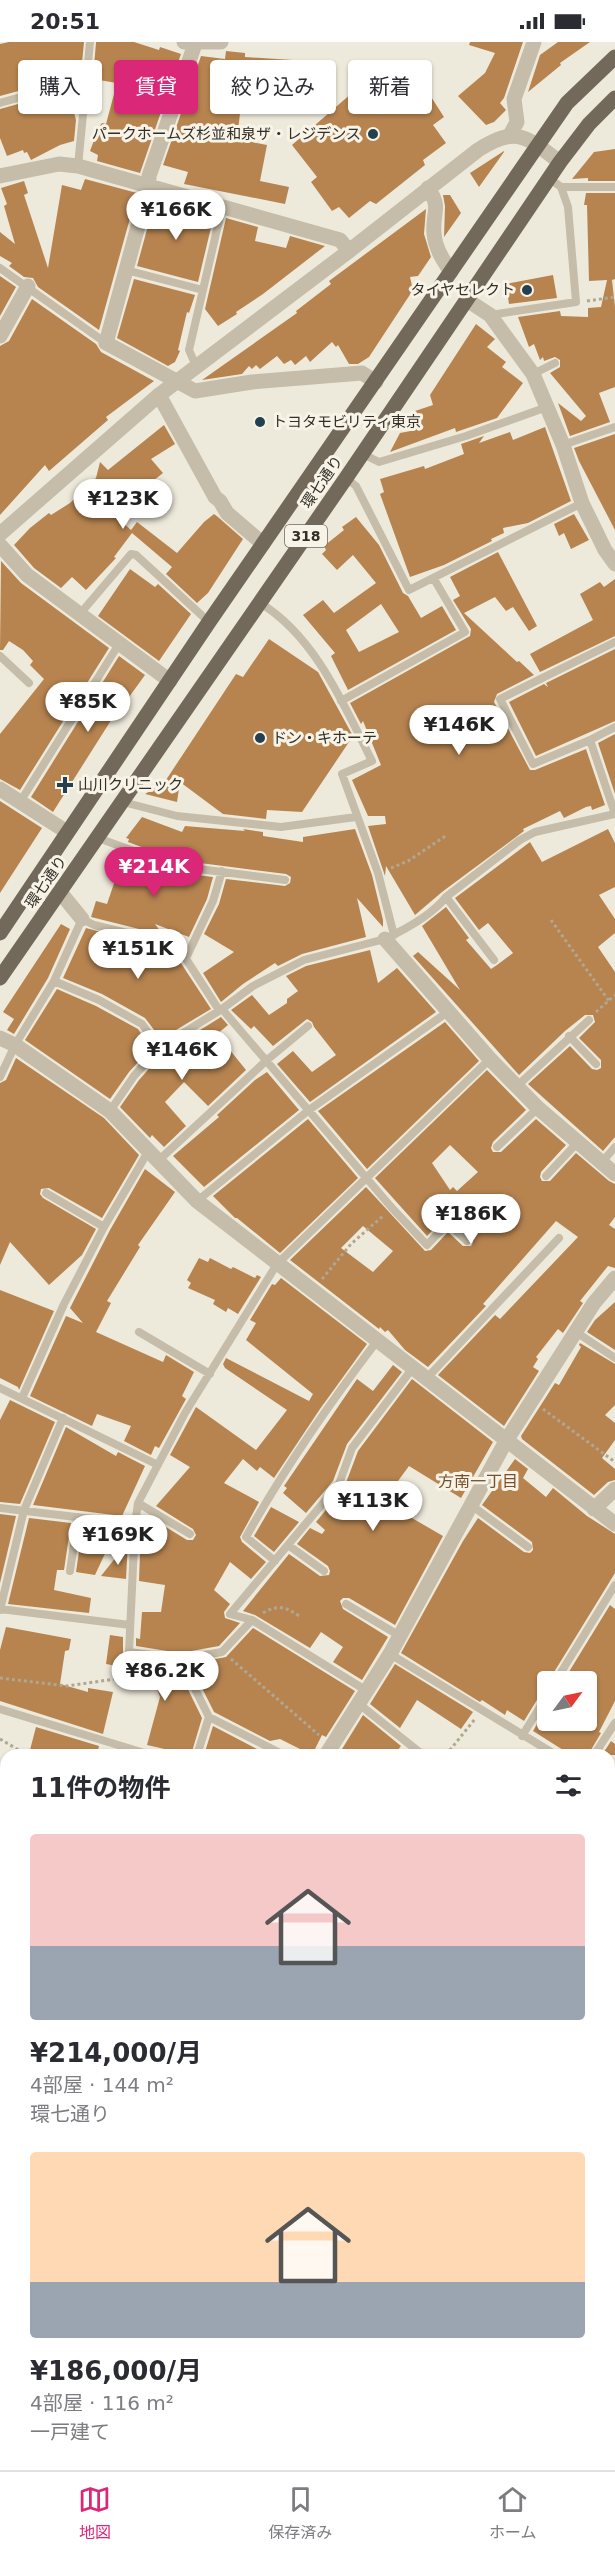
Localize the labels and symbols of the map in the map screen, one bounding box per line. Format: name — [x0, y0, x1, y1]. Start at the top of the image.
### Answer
place label: パークホームズ杉並和泉ザ・レジデンス — [92, 125, 361, 143]
marker: パークホームズ杉並和泉ザ・レジデンス — [366, 127, 380, 141]
pin: ¥166K — [134, 190, 218, 241]
place label: タイヤセレクト — [410, 281, 515, 299]
marker: タイヤセレクト — [520, 283, 534, 297]
place label: トヨタモビリティ東京 — [272, 413, 421, 431]
marker: トヨタモビリティ東京 — [253, 415, 267, 429]
street label: 環七通り — [297, 452, 347, 512]
pin: ¥123K — [81, 479, 165, 530]
road number: 318 — [285, 525, 327, 547]
pin: ¥85K — [52, 682, 124, 733]
pin: ¥146K — [417, 705, 501, 756]
place label: ドン・キホーテ — [272, 729, 377, 747]
marker: ドン・キホーテ — [253, 731, 267, 745]
marker: 山川クリニック — [56, 776, 74, 794]
place label: 山川クリニック — [78, 776, 183, 794]
pin: ¥214K — [112, 847, 196, 898]
street label: 環七通り — [21, 852, 71, 912]
pin: ¥151K — [96, 929, 180, 980]
pin: ¥146K — [140, 1030, 224, 1081]
pin: ¥186K — [429, 1194, 513, 1245]
district label: 方南一丁目 — [438, 1472, 518, 1491]
pin: ¥113K — [331, 1481, 415, 1532]
pin: ¥169K — [76, 1515, 160, 1566]
pin: ¥86.2K — [116, 1651, 214, 1702]
north arrow — [537, 1671, 597, 1731]

